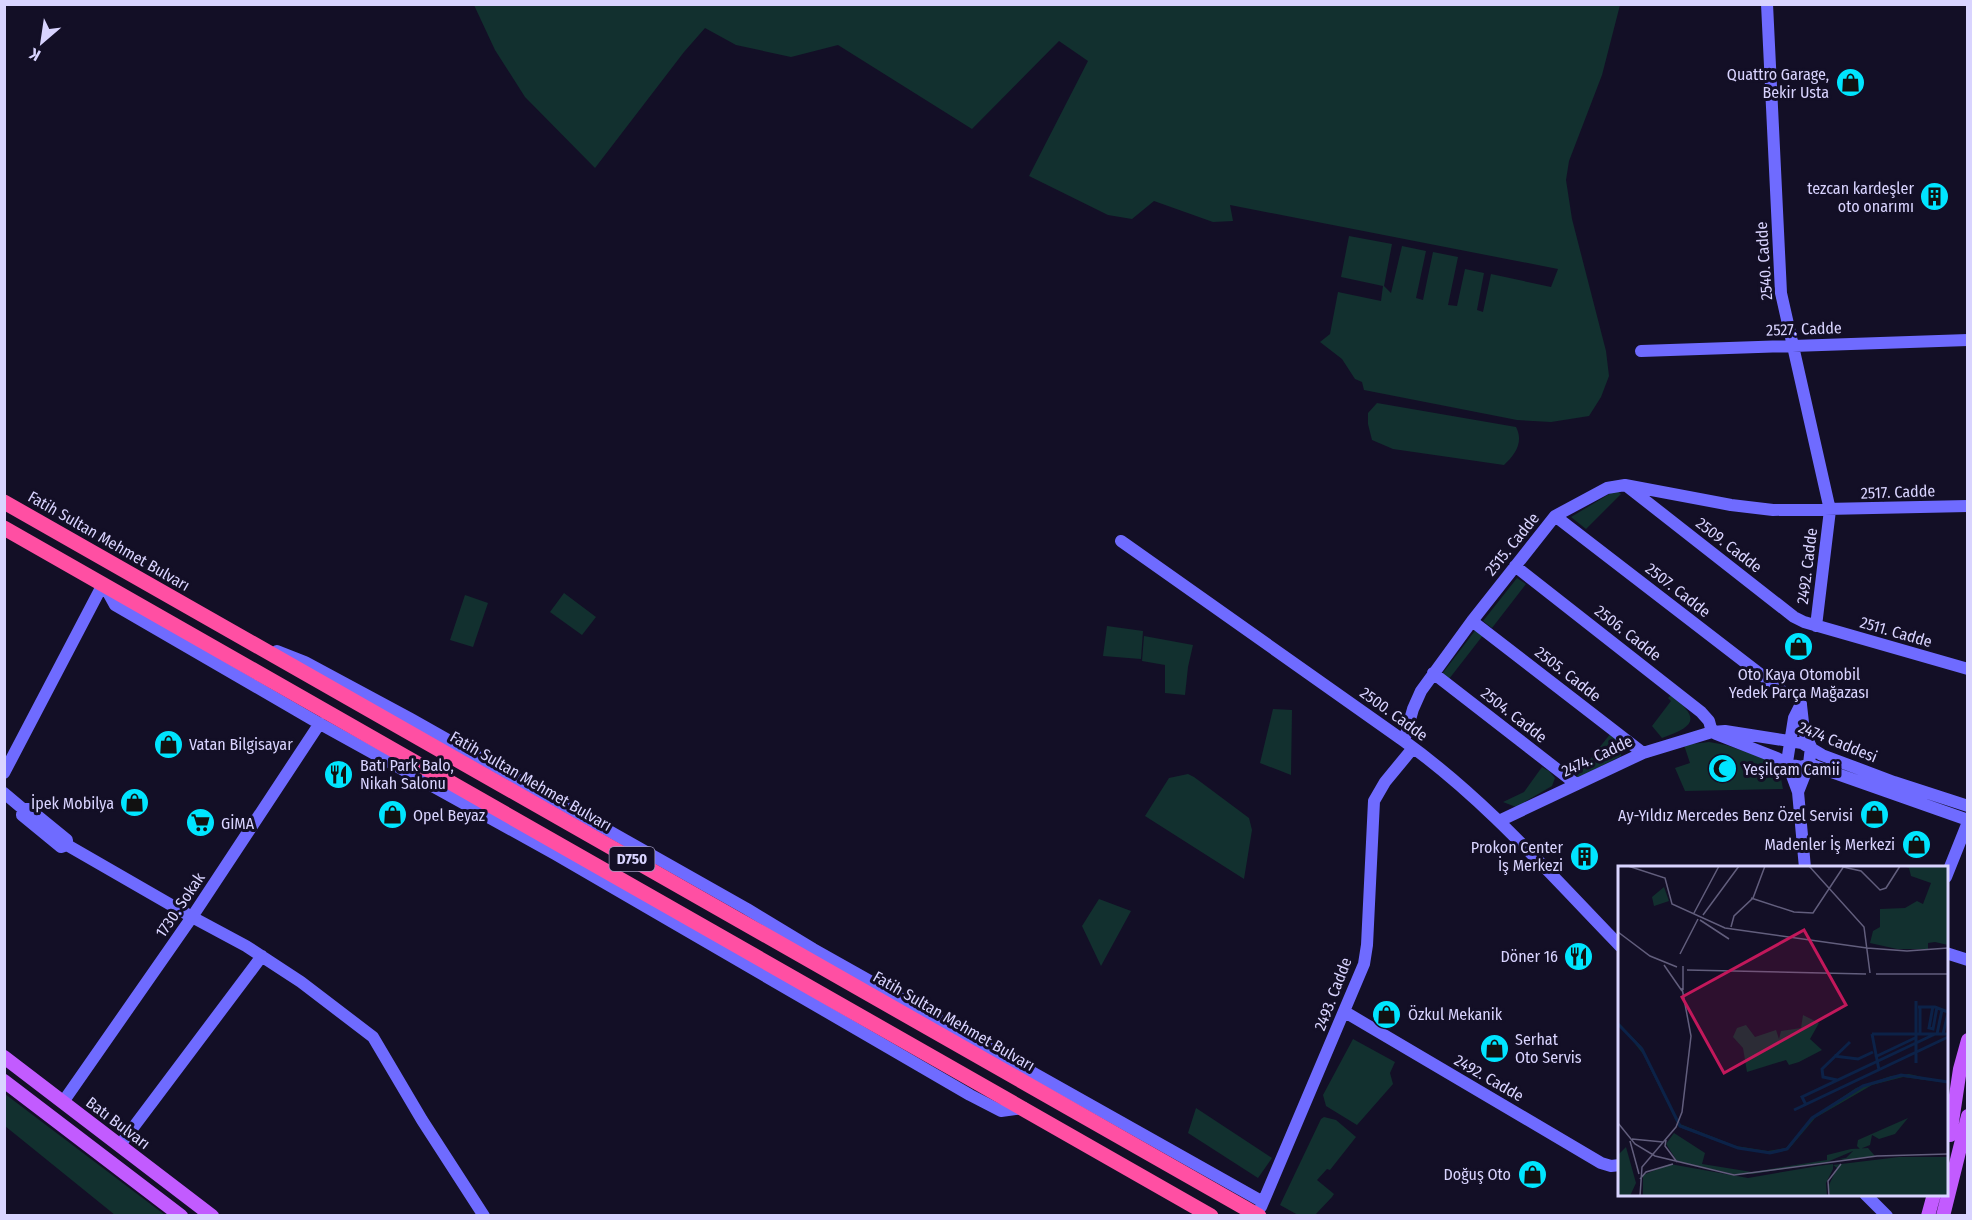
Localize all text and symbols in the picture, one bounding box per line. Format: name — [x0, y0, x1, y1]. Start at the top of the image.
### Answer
north arrow — [12, 12, 72, 72]
text: K — [26, 44, 44, 65]
place label: Quattro Garage, Bekir Usta — [1727, 65, 1829, 102]
shop icon: Quattro Garage, Bekir Usta — [1834, 67, 1866, 99]
place label: tezcan kardeşler oto onarımı — [1807, 179, 1914, 216]
building icon: tezcan kardeşler oto onarımı — [1919, 181, 1951, 213]
street label: 2540. Cadde — [1752, 221, 1776, 301]
street label: 2527. Cadde — [1766, 318, 1842, 340]
street label: 2517. Cadde — [1861, 481, 1936, 503]
street label: Fatih Sultan Mehmet Bulvarı — [25, 487, 193, 595]
street label: 2515. Cadde — [1481, 509, 1543, 579]
street label: 2509. Cadde — [1692, 513, 1766, 577]
street label: 2492. Cadde — [1793, 527, 1821, 605]
street label: 2507. Cadde — [1642, 559, 1714, 621]
street label: 2506. Cadde — [1591, 601, 1665, 665]
street label: 2511. Cadde — [1858, 613, 1934, 651]
shop icon: Oto Kaya Otomobil Yedek Parça Mağazası — [1783, 630, 1815, 662]
street label: 2505. Cadde — [1531, 642, 1605, 706]
place label: Oto Kaya Otomobil Yedek Parça Mağazası — [1729, 665, 1869, 702]
street label: 2500. Cadde — [1356, 683, 1432, 745]
street label: 2504. Cadde — [1477, 683, 1551, 747]
street label: 2474 Caddesi — [1796, 718, 1880, 766]
street label: Fatih Sultan Mehmet Bulvarı — [447, 727, 615, 835]
shop icon: Vatan Bilgisayar — [152, 728, 184, 760]
street label: 2474. Cadde — [1559, 731, 1635, 781]
place label: Vatan Bilgisayar — [189, 735, 293, 754]
mosque icon: Yeşilçam Camii — [1706, 753, 1738, 785]
place label: Batı Park Balo, Nikah Salonu — [360, 756, 454, 793]
restaurant icon: Batı Park Balo, Nikah Salonu — [323, 758, 355, 790]
place label: Yeşilçam Camii — [1743, 760, 1840, 779]
shop icon: İpek Mobilya — [119, 787, 151, 819]
place label: İpek Mobilya — [31, 794, 114, 813]
shop icon: Opel Beyaz — [376, 799, 408, 831]
shop icon: Ay-Yıldız Mercedes Benz Özel Servisi — [1858, 799, 1890, 831]
place label: Opel Beyaz — [413, 806, 485, 825]
place label: Ay-Yıldız Mercedes Benz Özel Servisi — [1618, 806, 1853, 825]
supermarket icon: GİMA — [184, 807, 216, 839]
place label: GİMA — [221, 814, 255, 833]
shop icon: Madenler İş Merkezi — [1900, 828, 1932, 860]
place label: Madenler İş Merkezi — [1764, 835, 1895, 854]
place label: Prokon Center İş Merkezi — [1471, 838, 1563, 875]
building icon: Prokon Center İş Merkezi — [1568, 840, 1600, 872]
road number: D750 — [610, 847, 654, 871]
inset map — [1618, 866, 1948, 1196]
street label: 1730. Sokak — [151, 868, 209, 941]
restaurant icon: Döner 16 — [1563, 940, 1595, 972]
place label: Döner 16 — [1500, 947, 1558, 966]
street label: 2493. Cadde — [1310, 955, 1356, 1033]
street label: Fatih Sultan Mehmet Bulvarı — [870, 967, 1038, 1075]
shop icon: Özkul Mekanik — [1371, 998, 1403, 1030]
place label: Özkul Mekanik — [1408, 1005, 1503, 1024]
place label: Serhat Oto Servis — [1515, 1030, 1582, 1067]
shop icon: Serhat Oto Servis — [1478, 1032, 1510, 1064]
street label: 2492. Cadde — [1451, 1051, 1527, 1105]
street label: Batı Bulvarı — [82, 1093, 154, 1153]
shop icon: Doğuş Oto — [1516, 1158, 1548, 1190]
place label: Doğuş Oto — [1444, 1165, 1511, 1184]

